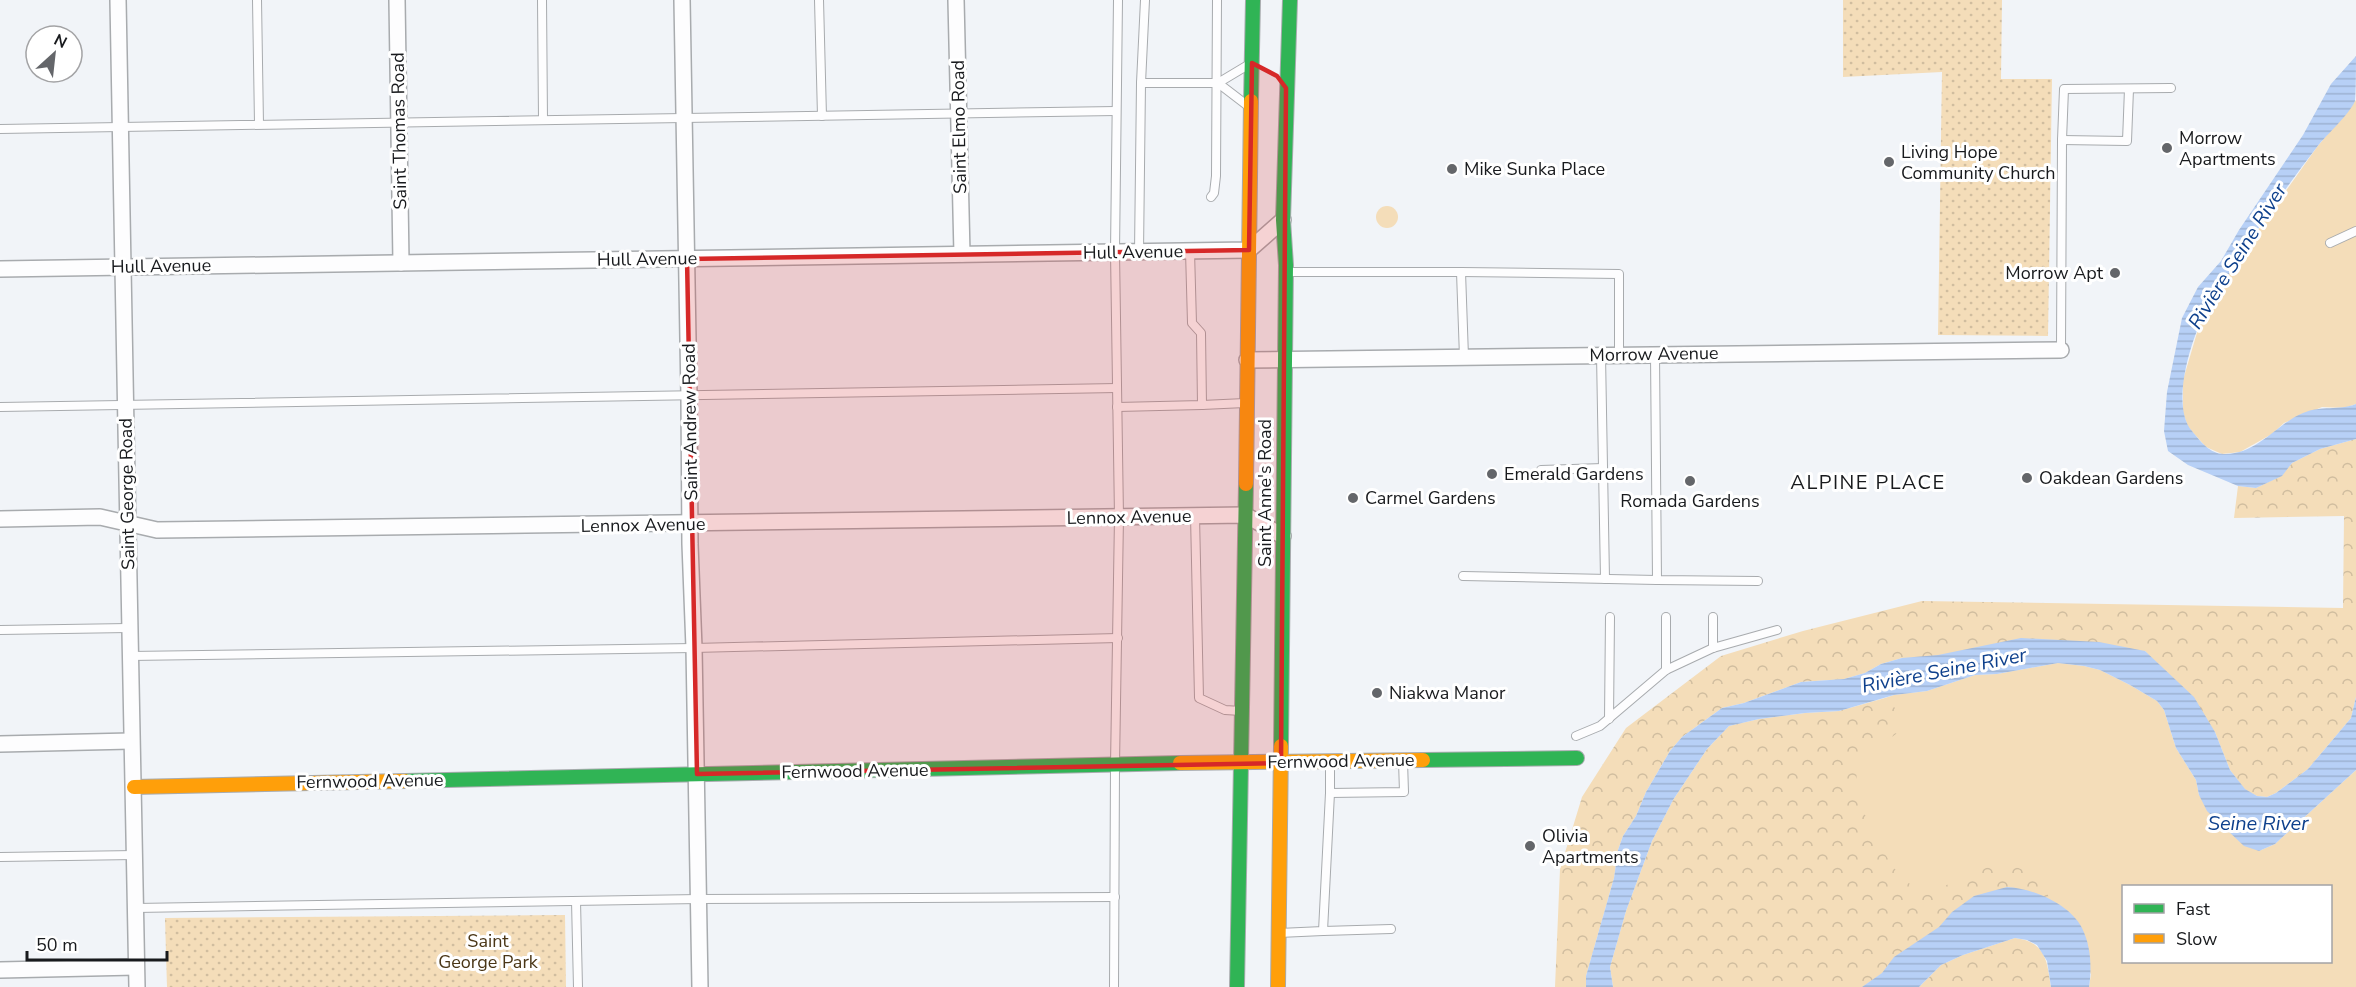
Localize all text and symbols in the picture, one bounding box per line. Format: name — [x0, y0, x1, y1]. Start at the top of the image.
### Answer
north arrow — [24, 24, 84, 84]
text: N — [50, 29, 71, 54]
street label: Saint Thomas Road — [386, 52, 412, 210]
street label: Saint Elmo Road — [946, 60, 972, 194]
place label: Morrow Apartments — [2179, 126, 2276, 171]
place label: Living Hope Community Church — [1901, 140, 2055, 185]
marker: Morrow Apartments — [2160, 141, 2174, 155]
marker: Living Hope Community Church — [1882, 155, 1896, 169]
place label: Mike Sunka Place — [1464, 157, 1605, 181]
marker: Mike Sunka Place — [1445, 162, 1459, 176]
water label: Rivière Seine River — [2182, 178, 2294, 334]
street label: Hull Avenue — [1083, 239, 1183, 265]
street label: Hull Avenue — [597, 246, 697, 272]
street label: Hull Avenue — [111, 253, 211, 279]
place label: Morrow Apt — [2005, 261, 2104, 285]
marker: Morrow Apt — [2108, 266, 2122, 280]
street label: Morrow Avenue — [1589, 341, 1719, 367]
street label: Saint Andrew Road — [677, 343, 703, 501]
street label: Saint George Road — [114, 418, 140, 570]
street label: Saint Anne's Road — [1253, 419, 1277, 567]
place label: Emerald Gardens — [1504, 462, 1644, 486]
place label: Oakdean Gardens — [2039, 466, 2183, 490]
marker: Emerald Gardens — [1485, 467, 1499, 481]
district label: ALPINE PLACE — [1790, 469, 1946, 496]
marker: Oakdean Gardens — [2020, 471, 2034, 485]
marker: Romada Gardens — [1683, 474, 1697, 488]
place label: Carmel Gardens — [1365, 486, 1496, 510]
place label: Romada Gardens — [1620, 489, 1760, 513]
marker: Carmel Gardens — [1346, 491, 1360, 505]
street label: Lennox Avenue — [1066, 504, 1192, 530]
street label: Lennox Avenue — [580, 512, 706, 538]
water label: Rivière Seine River — [1859, 641, 2030, 700]
place label: Niakwa Manor — [1389, 681, 1506, 705]
marker: Niakwa Manor — [1370, 686, 1384, 700]
street label: Fernwood Avenue — [1267, 748, 1415, 774]
street label: Fernwood Avenue — [781, 758, 929, 784]
street label: Fernwood Avenue — [296, 768, 444, 794]
water label: Seine River — [2208, 810, 2309, 837]
place label: Olivia Apartments — [1542, 824, 1639, 869]
marker: Olivia Apartments — [1523, 839, 1537, 853]
legend — [2122, 885, 2332, 963]
text: Fast — [2176, 897, 2211, 921]
scale bar — [27, 924, 166, 962]
text: Slow — [2176, 927, 2217, 951]
park label: Saint George Park — [438, 929, 539, 974]
text: 50 m — [36, 933, 78, 957]

